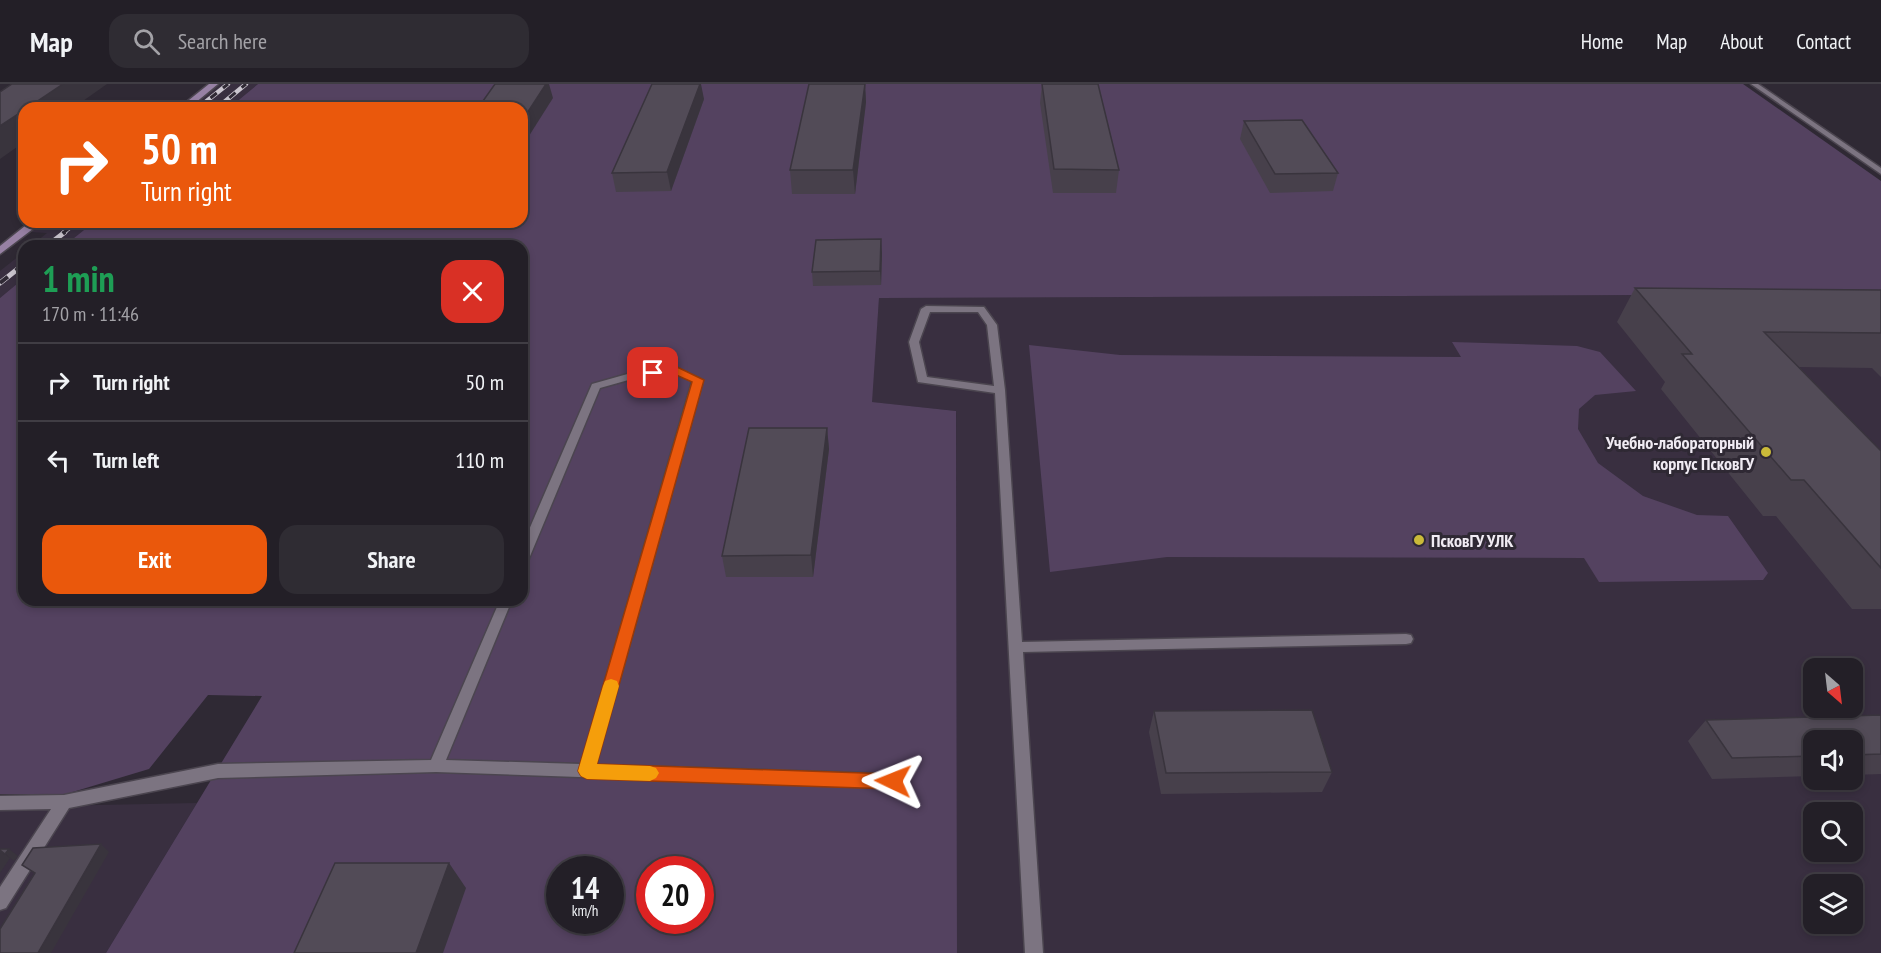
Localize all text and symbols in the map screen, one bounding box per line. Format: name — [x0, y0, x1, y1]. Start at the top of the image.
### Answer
search box — [109, 14, 529, 68]
text: Map — [30, 23, 73, 60]
icon: search — [130, 25, 163, 58]
text: Search here — [178, 27, 267, 55]
text: Home — [1581, 28, 1623, 55]
text: Map — [1656, 28, 1687, 55]
text: About — [1720, 28, 1763, 55]
text: Contact — [1796, 28, 1851, 55]
text: 50 m — [141, 121, 218, 176]
icon: right — [42, 126, 120, 204]
text: Turn right — [141, 174, 232, 208]
text: 1 min — [42, 255, 115, 302]
button: close — [441, 260, 504, 323]
text: 170 m · 11:46 — [42, 301, 139, 327]
pin — [627, 347, 678, 398]
icon: arrive — [636, 356, 669, 389]
icon: right — [42, 366, 75, 399]
text: Turn right — [93, 368, 170, 396]
text: 50 m — [465, 368, 504, 396]
place label: Учебно-лабораторный корпус ПсковГУ — [1605, 431, 1754, 475]
icon: left — [42, 444, 75, 477]
marker: Учебно-лабораторный корпус ПсковГУ — [1759, 445, 1773, 459]
text: Turn left — [93, 446, 159, 474]
text: 110 m — [455, 446, 504, 474]
button: Exit — [42, 525, 267, 594]
button: Share — [279, 525, 504, 594]
place label: ПсковГУ УЛК — [1431, 529, 1514, 552]
marker: ПсковГУ УЛК — [1412, 533, 1426, 547]
north arrow — [1803, 658, 1863, 718]
map controls — [1803, 658, 1863, 934]
button: sound — [1803, 730, 1863, 790]
position arrow — [861, 749, 925, 813]
button: search — [1803, 802, 1863, 862]
speed limit sign: 20 — [636, 856, 714, 934]
text: 14 — [571, 868, 599, 907]
button: layers — [1803, 874, 1863, 934]
text: km/h — [572, 901, 598, 920]

